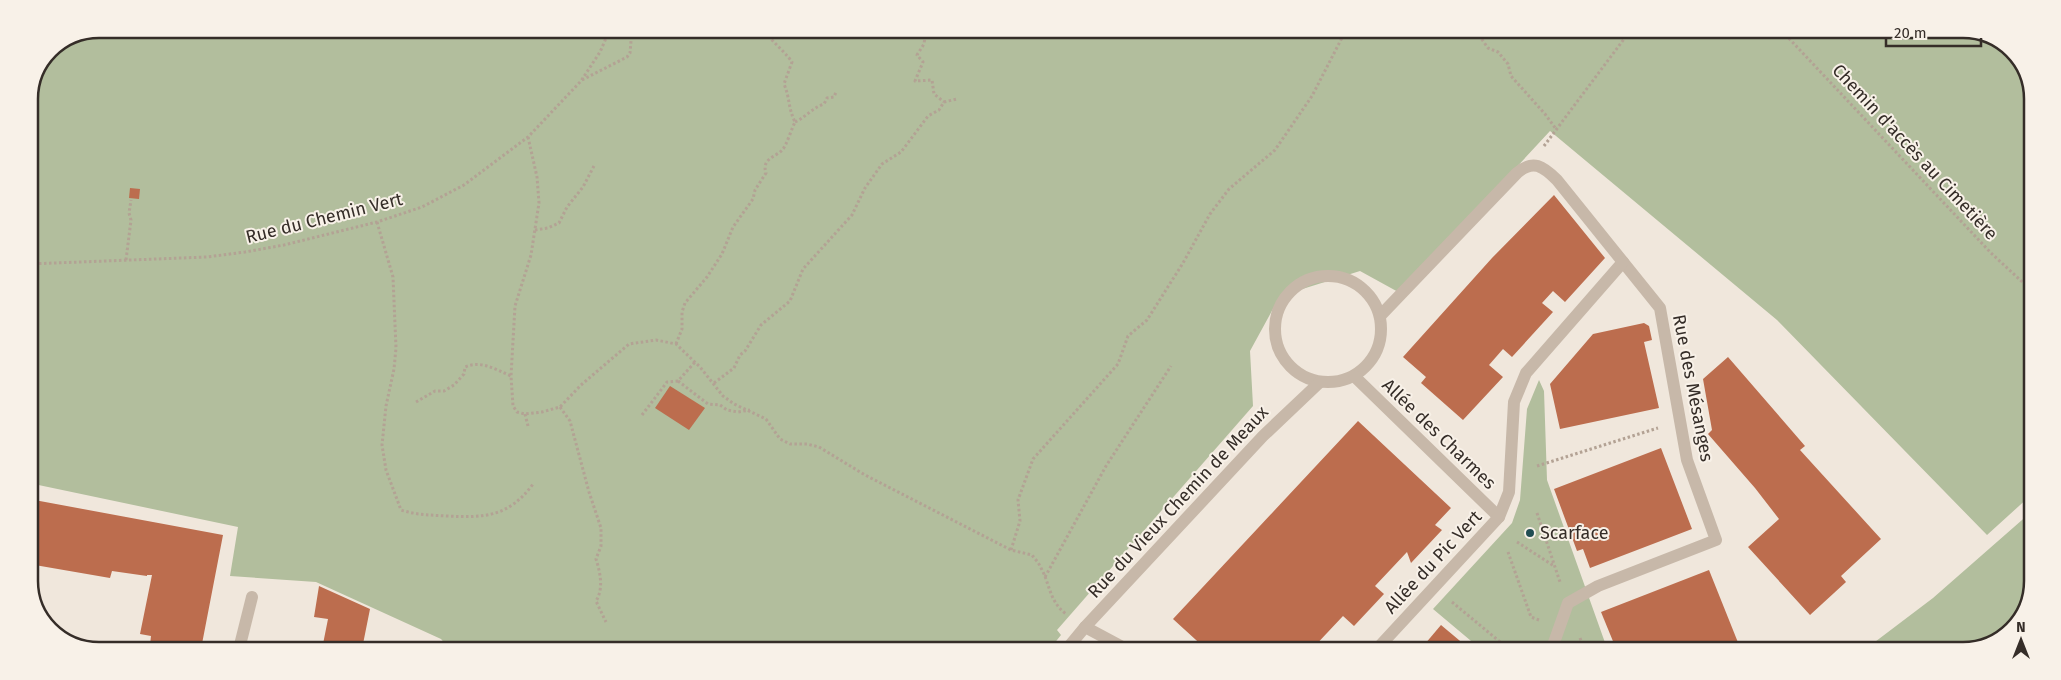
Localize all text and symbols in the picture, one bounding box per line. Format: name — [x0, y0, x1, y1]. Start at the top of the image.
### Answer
scale bar — [1886, 15, 1981, 47]
text: 20 m — [1894, 24, 1927, 42]
street label: Chemin d'accès au Cimetière — [1828, 59, 2002, 245]
street label: Rue du Chemin Vert — [243, 188, 405, 248]
street label: Rue des Mésanges — [1668, 313, 1718, 463]
street label: Allée des Charmes — [1377, 374, 1501, 494]
street label: Rue du Vieux Chemin de Meaux — [1083, 401, 1273, 603]
street label: Allée du Pic Vert — [1380, 506, 1487, 618]
place label: Scarface — [1540, 522, 1608, 544]
marker: Scarface — [1524, 527, 1536, 539]
north arrow — [1996, 615, 2046, 665]
text: N — [2016, 619, 2026, 636]

